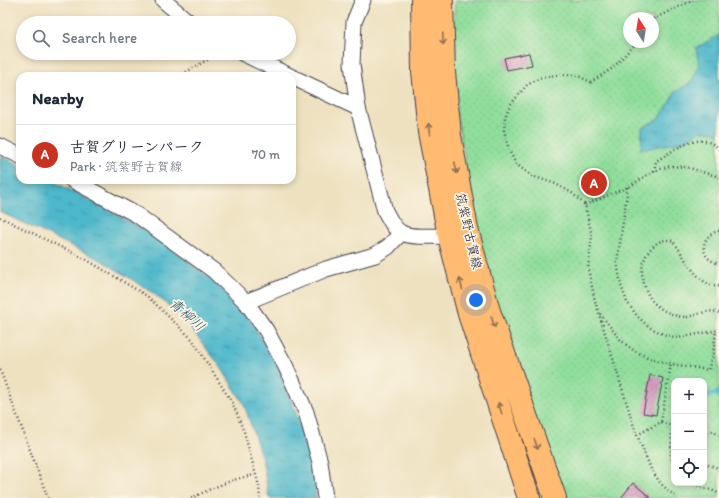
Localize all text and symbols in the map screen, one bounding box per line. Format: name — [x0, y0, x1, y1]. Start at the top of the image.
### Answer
north arrow — [623, 12, 659, 48]
search box — [16, 16, 296, 60]
icon: search — [30, 27, 52, 49]
text: Search here — [62, 29, 137, 47]
one-way arrow — [439, 32, 447, 45]
text: Nearby — [32, 88, 84, 108]
one-way arrow — [425, 123, 433, 136]
text: 古賀グリーンパーク — [70, 138, 204, 156]
text: A — [41, 147, 49, 162]
text: 70 m — [252, 147, 280, 162]
text: Park · 筑紫野古賀線 — [70, 159, 183, 174]
one-way arrow — [452, 161, 460, 174]
pin: A — [581, 168, 607, 198]
street label: 筑紫野古賀線 — [453, 191, 485, 272]
one-way arrow — [457, 277, 464, 290]
your location — [466, 290, 486, 310]
water label: 青柳川 — [166, 295, 208, 335]
one-way arrow — [489, 315, 497, 327]
map controls — [671, 378, 707, 486]
button: + — [671, 378, 707, 414]
one-way arrow — [496, 401, 503, 414]
button: − — [671, 414, 707, 450]
one-way arrow — [533, 438, 540, 451]
button: locate — [671, 450, 707, 486]

